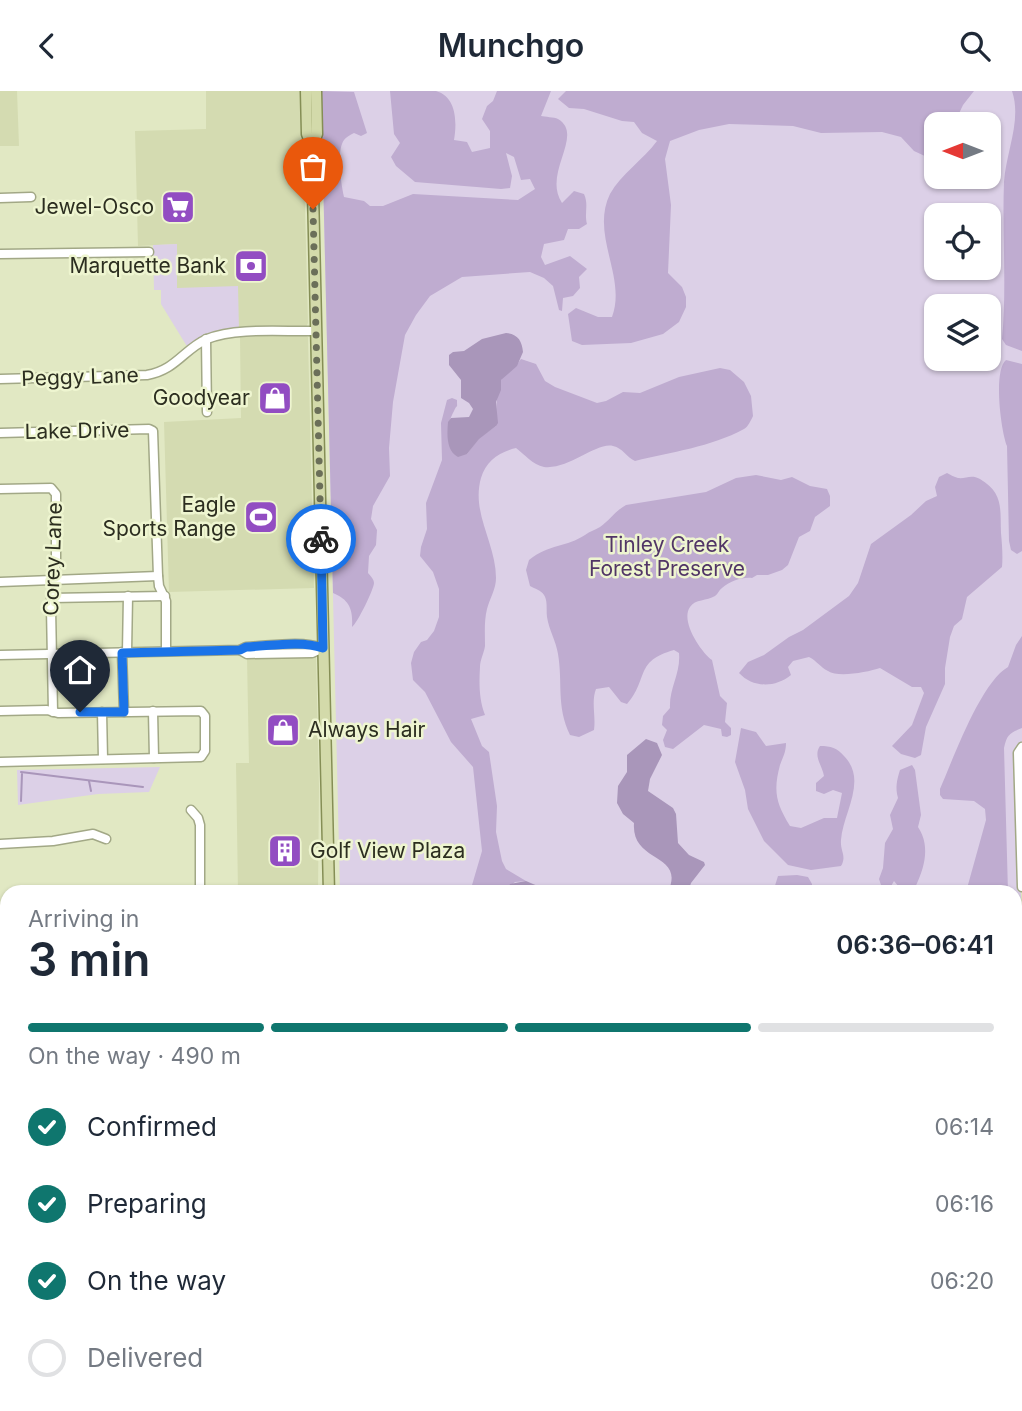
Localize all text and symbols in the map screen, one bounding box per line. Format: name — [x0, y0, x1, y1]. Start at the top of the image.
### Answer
text: Munchgo — [438, 26, 584, 65]
icon: back — [28, 27, 66, 65]
icon: search — [956, 27, 994, 65]
north arrow — [924, 112, 1001, 189]
map controls — [924, 112, 1001, 371]
pin — [283, 137, 343, 209]
icon: bag — [294, 148, 332, 186]
supermarket icon: Jewel-Osco — [159, 188, 197, 226]
place label: Jewel-Osco — [35, 194, 154, 219]
button: locate — [924, 203, 1001, 280]
bank icon: Marquette Bank — [232, 247, 270, 285]
place label: Marquette Bank — [70, 253, 226, 278]
button: layers — [924, 294, 1001, 371]
street label: Peggy Lane — [21, 362, 139, 391]
shop icon: Goodyear — [256, 379, 294, 417]
place label: Goodyear — [153, 385, 250, 410]
street label: Lake Drive — [24, 417, 130, 444]
place label: Eagle Sports Range — [102, 492, 236, 541]
sports icon: Eagle Sports Range — [242, 498, 280, 536]
street label: Corey Lane — [38, 502, 67, 616]
courier — [286, 504, 356, 574]
icon: bike — [302, 520, 340, 558]
park label: Tinley Creek Forest Preserve — [589, 532, 745, 581]
pin — [50, 640, 110, 712]
icon: home — [61, 651, 99, 689]
shop icon: Always Hair — [264, 711, 302, 749]
place label: Always Hair — [308, 717, 426, 742]
building icon: Golf View Plaza — [266, 832, 304, 870]
place label: Golf View Plaza — [310, 838, 465, 863]
text: Arriving in — [28, 905, 139, 933]
text: 06:36–06:41 — [836, 929, 994, 960]
text: 3 min — [28, 931, 150, 987]
text: On the way · 490 m — [28, 1042, 241, 1070]
icon: check — [28, 1108, 66, 1146]
text: Confirmed — [87, 1111, 217, 1142]
text: 06:14 — [934, 1113, 994, 1141]
icon: check — [28, 1185, 66, 1223]
text: Preparing — [87, 1188, 207, 1219]
text: 06:16 — [935, 1190, 994, 1218]
icon: check — [28, 1262, 66, 1300]
text: On the way — [87, 1265, 226, 1296]
text: 06:20 — [930, 1267, 994, 1295]
text: Delivered — [87, 1342, 203, 1373]

